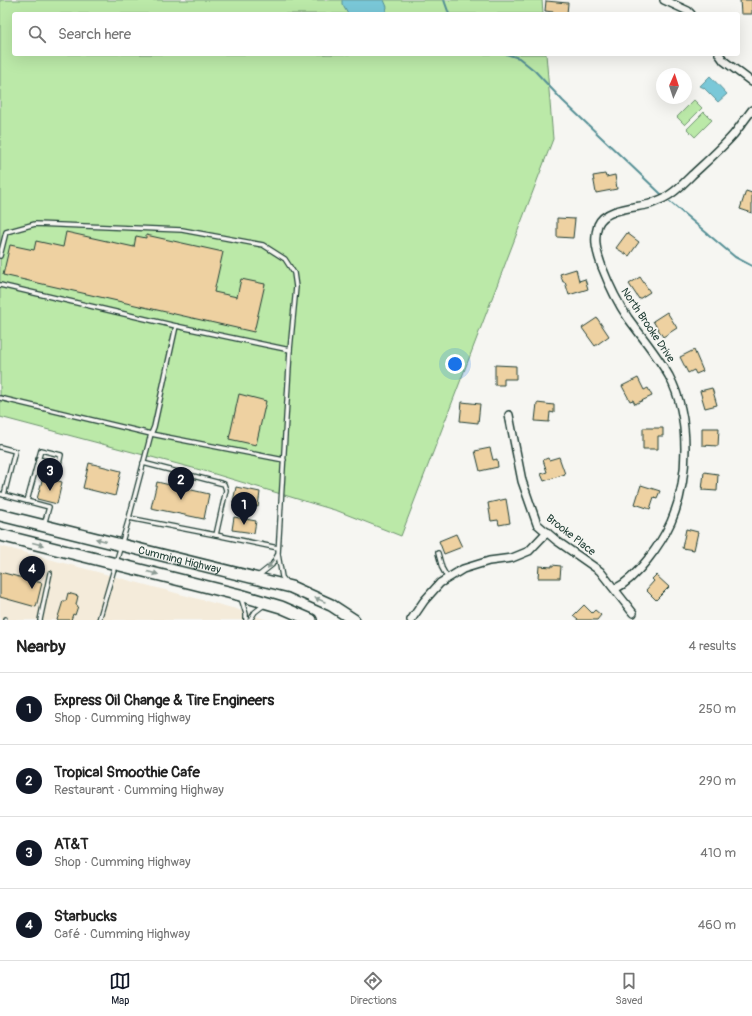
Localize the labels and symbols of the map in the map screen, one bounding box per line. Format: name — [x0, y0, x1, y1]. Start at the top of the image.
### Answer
north arrow — [656, 68, 692, 104]
street label: North Brooke Drive — [618, 285, 678, 365]
your location — [445, 354, 465, 374]
pin: 3 — [37, 458, 63, 491]
pin: 2 — [168, 467, 194, 500]
pin: 1 — [231, 492, 257, 525]
street label: Brooke Place — [544, 512, 599, 559]
one-way arrow — [94, 537, 107, 543]
one-way arrow — [32, 541, 44, 547]
street label: Cumming Highway — [137, 543, 223, 576]
pin: 4 — [19, 556, 45, 589]
one-way arrow — [267, 559, 275, 570]
one-way arrow — [147, 570, 159, 576]
one-way arrow — [315, 597, 326, 603]

